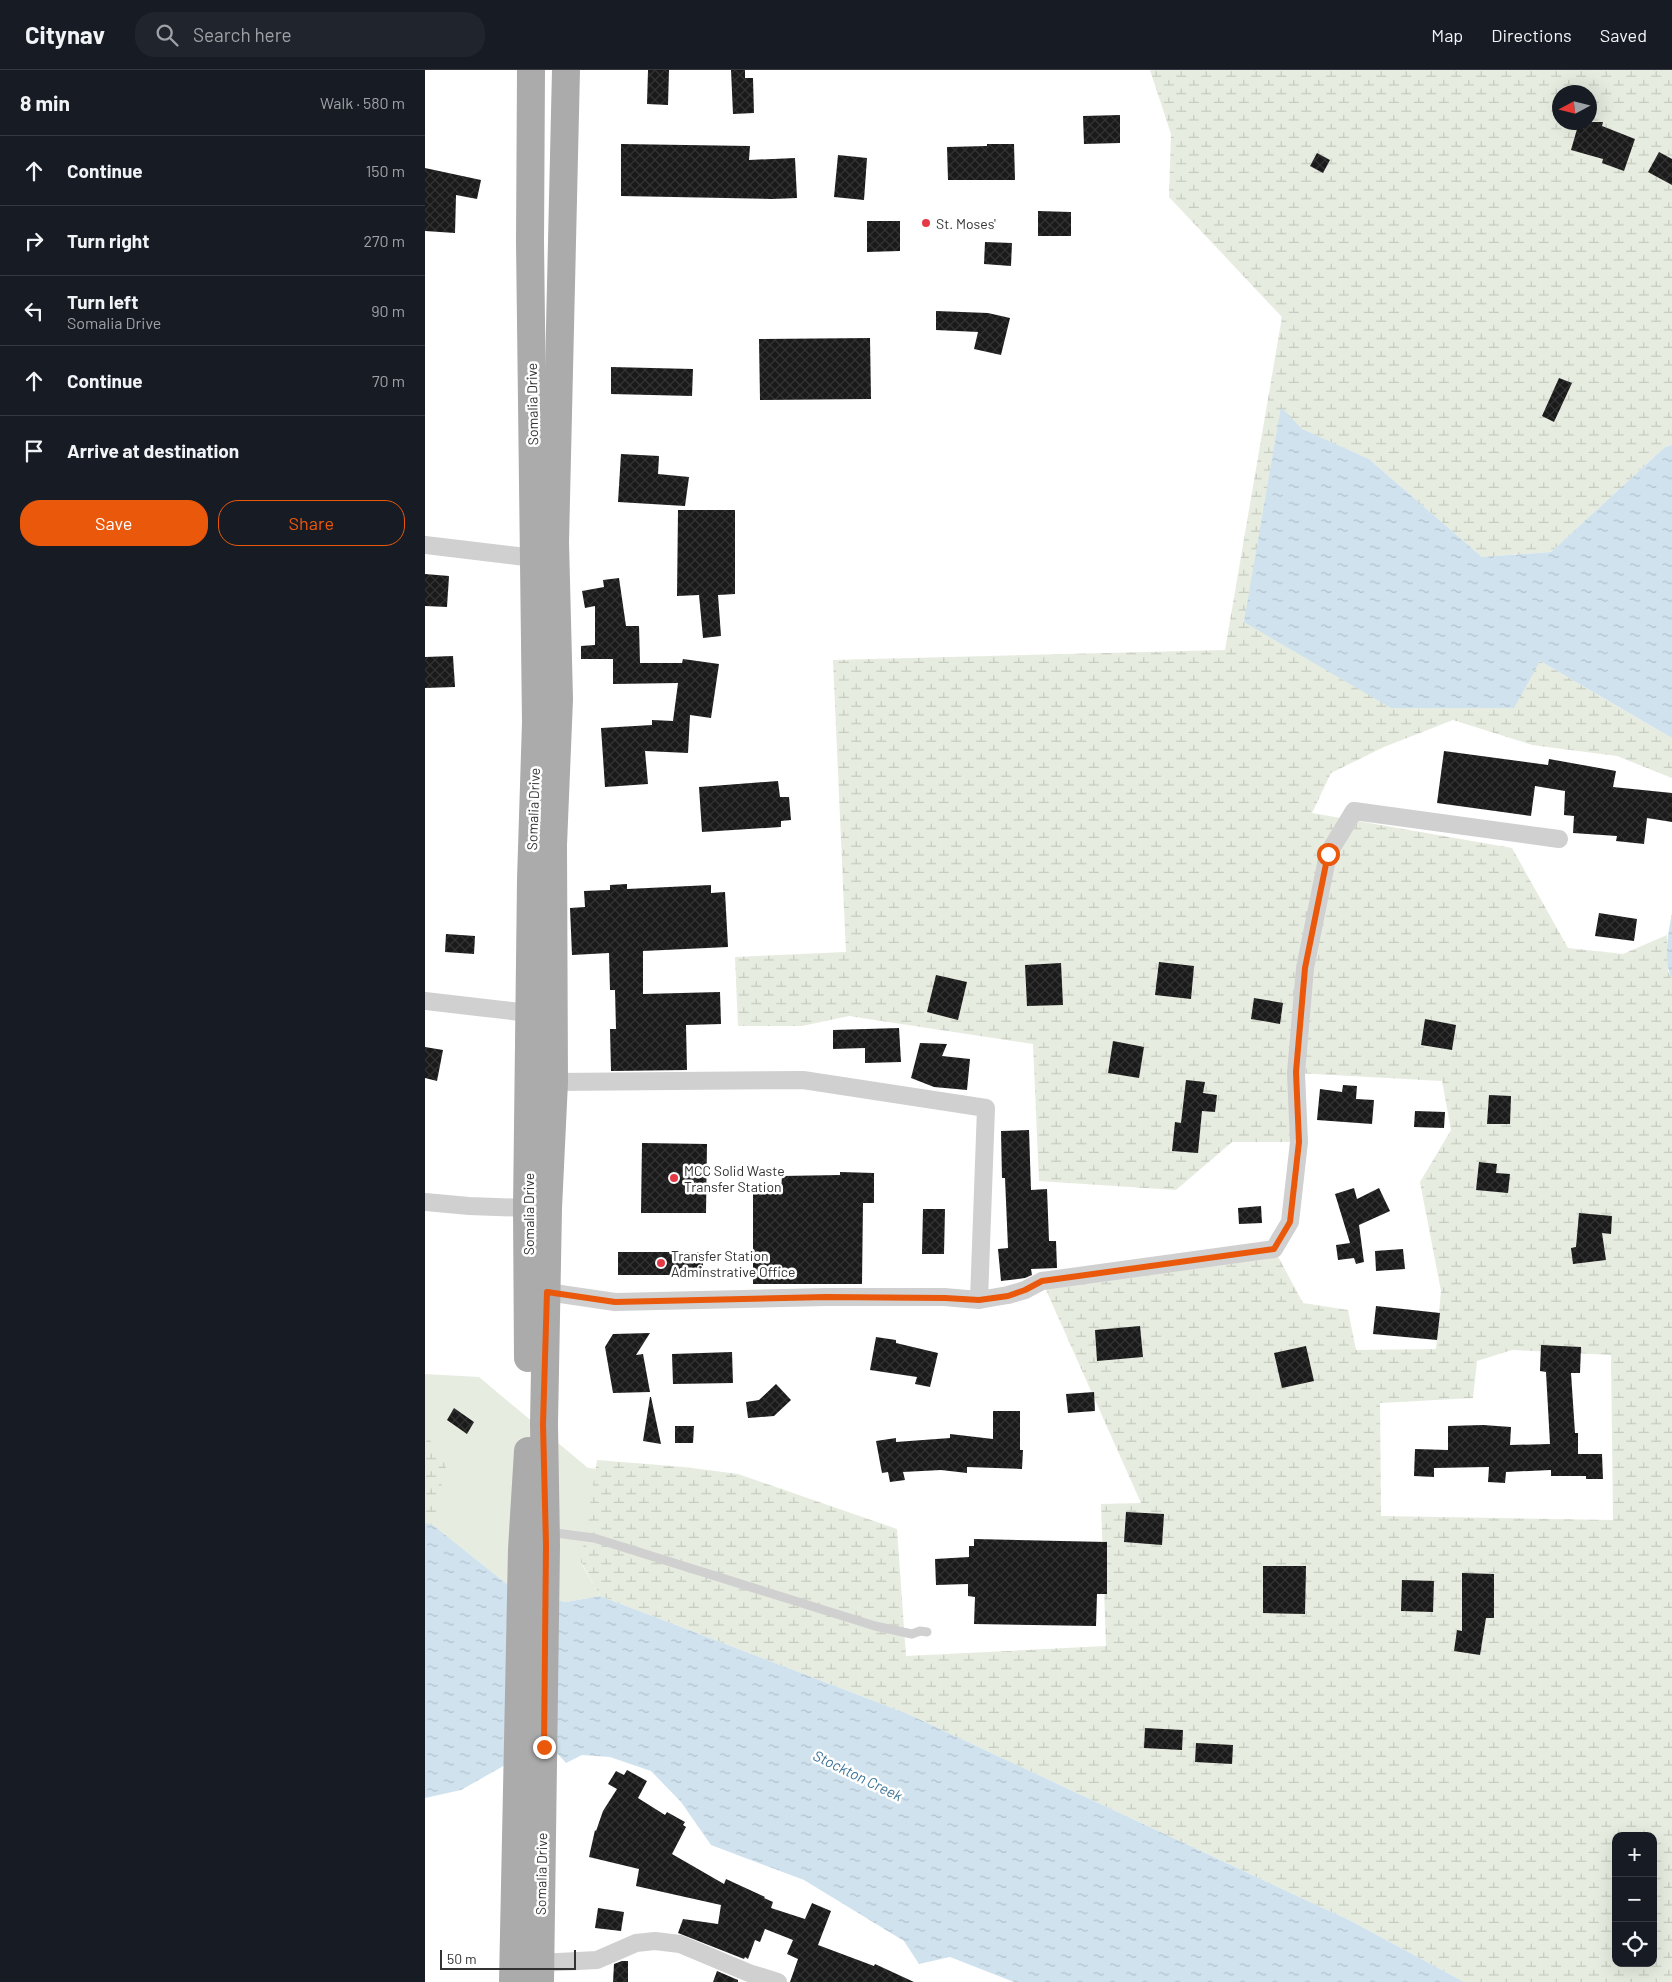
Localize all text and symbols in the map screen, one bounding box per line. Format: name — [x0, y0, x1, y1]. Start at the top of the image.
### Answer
search box — [135, 12, 485, 57]
text: Citynav — [25, 20, 105, 49]
icon: search — [153, 21, 181, 49]
text: Search here — [193, 23, 292, 46]
text: Map — [1431, 24, 1463, 46]
text: Directions — [1491, 24, 1572, 46]
text: Saved — [1600, 24, 1647, 46]
north arrow — [1552, 85, 1597, 130]
text: 8 min — [20, 90, 70, 115]
text: Walk · 580 m — [320, 93, 405, 112]
icon: ahead — [20, 157, 48, 185]
text: Continue — [67, 159, 143, 182]
text: 150 m — [366, 161, 405, 180]
place label: St. Moses' — [936, 215, 996, 232]
marker: St. Moses' — [920, 217, 932, 229]
icon: right — [20, 227, 48, 255]
text: Turn right — [67, 229, 149, 252]
text: 270 m — [363, 231, 405, 250]
text: Turn left — [67, 290, 138, 313]
icon: left — [20, 297, 48, 325]
text: 90 m — [371, 301, 405, 320]
text: Somalia Drive — [67, 313, 161, 332]
street label: Somalia Drive — [523, 363, 541, 445]
icon: ahead — [20, 367, 48, 395]
text: Continue — [67, 369, 143, 392]
text: 70 m — [372, 371, 405, 390]
icon: arrive — [20, 437, 48, 465]
text: Arrive at destination — [67, 439, 239, 462]
button: Save — [20, 500, 208, 546]
button: Share — [218, 500, 405, 546]
street label: Somalia Drive — [523, 767, 543, 851]
route start — [1317, 843, 1340, 866]
place label: MCC Solid Waste Transfer Station — [684, 1162, 785, 1195]
marker: MCC Solid Waste Transfer Station — [668, 1172, 680, 1184]
street label: Somalia Drive — [520, 1173, 537, 1255]
place label: Transfer Station Adminstrative Office — [671, 1247, 796, 1280]
marker: Transfer Station Adminstrative Office — [655, 1257, 667, 1269]
route end — [533, 1736, 556, 1759]
water label: Stockton Creek — [810, 1746, 906, 1805]
map controls — [1612, 1832, 1657, 1967]
button: + — [1612, 1832, 1657, 1877]
street label: Somalia Drive — [532, 1833, 550, 1915]
button: − — [1612, 1877, 1657, 1922]
button: locate — [1612, 1922, 1657, 1967]
scale bar — [440, 1947, 576, 1970]
text: 50 m — [447, 1950, 476, 1967]

